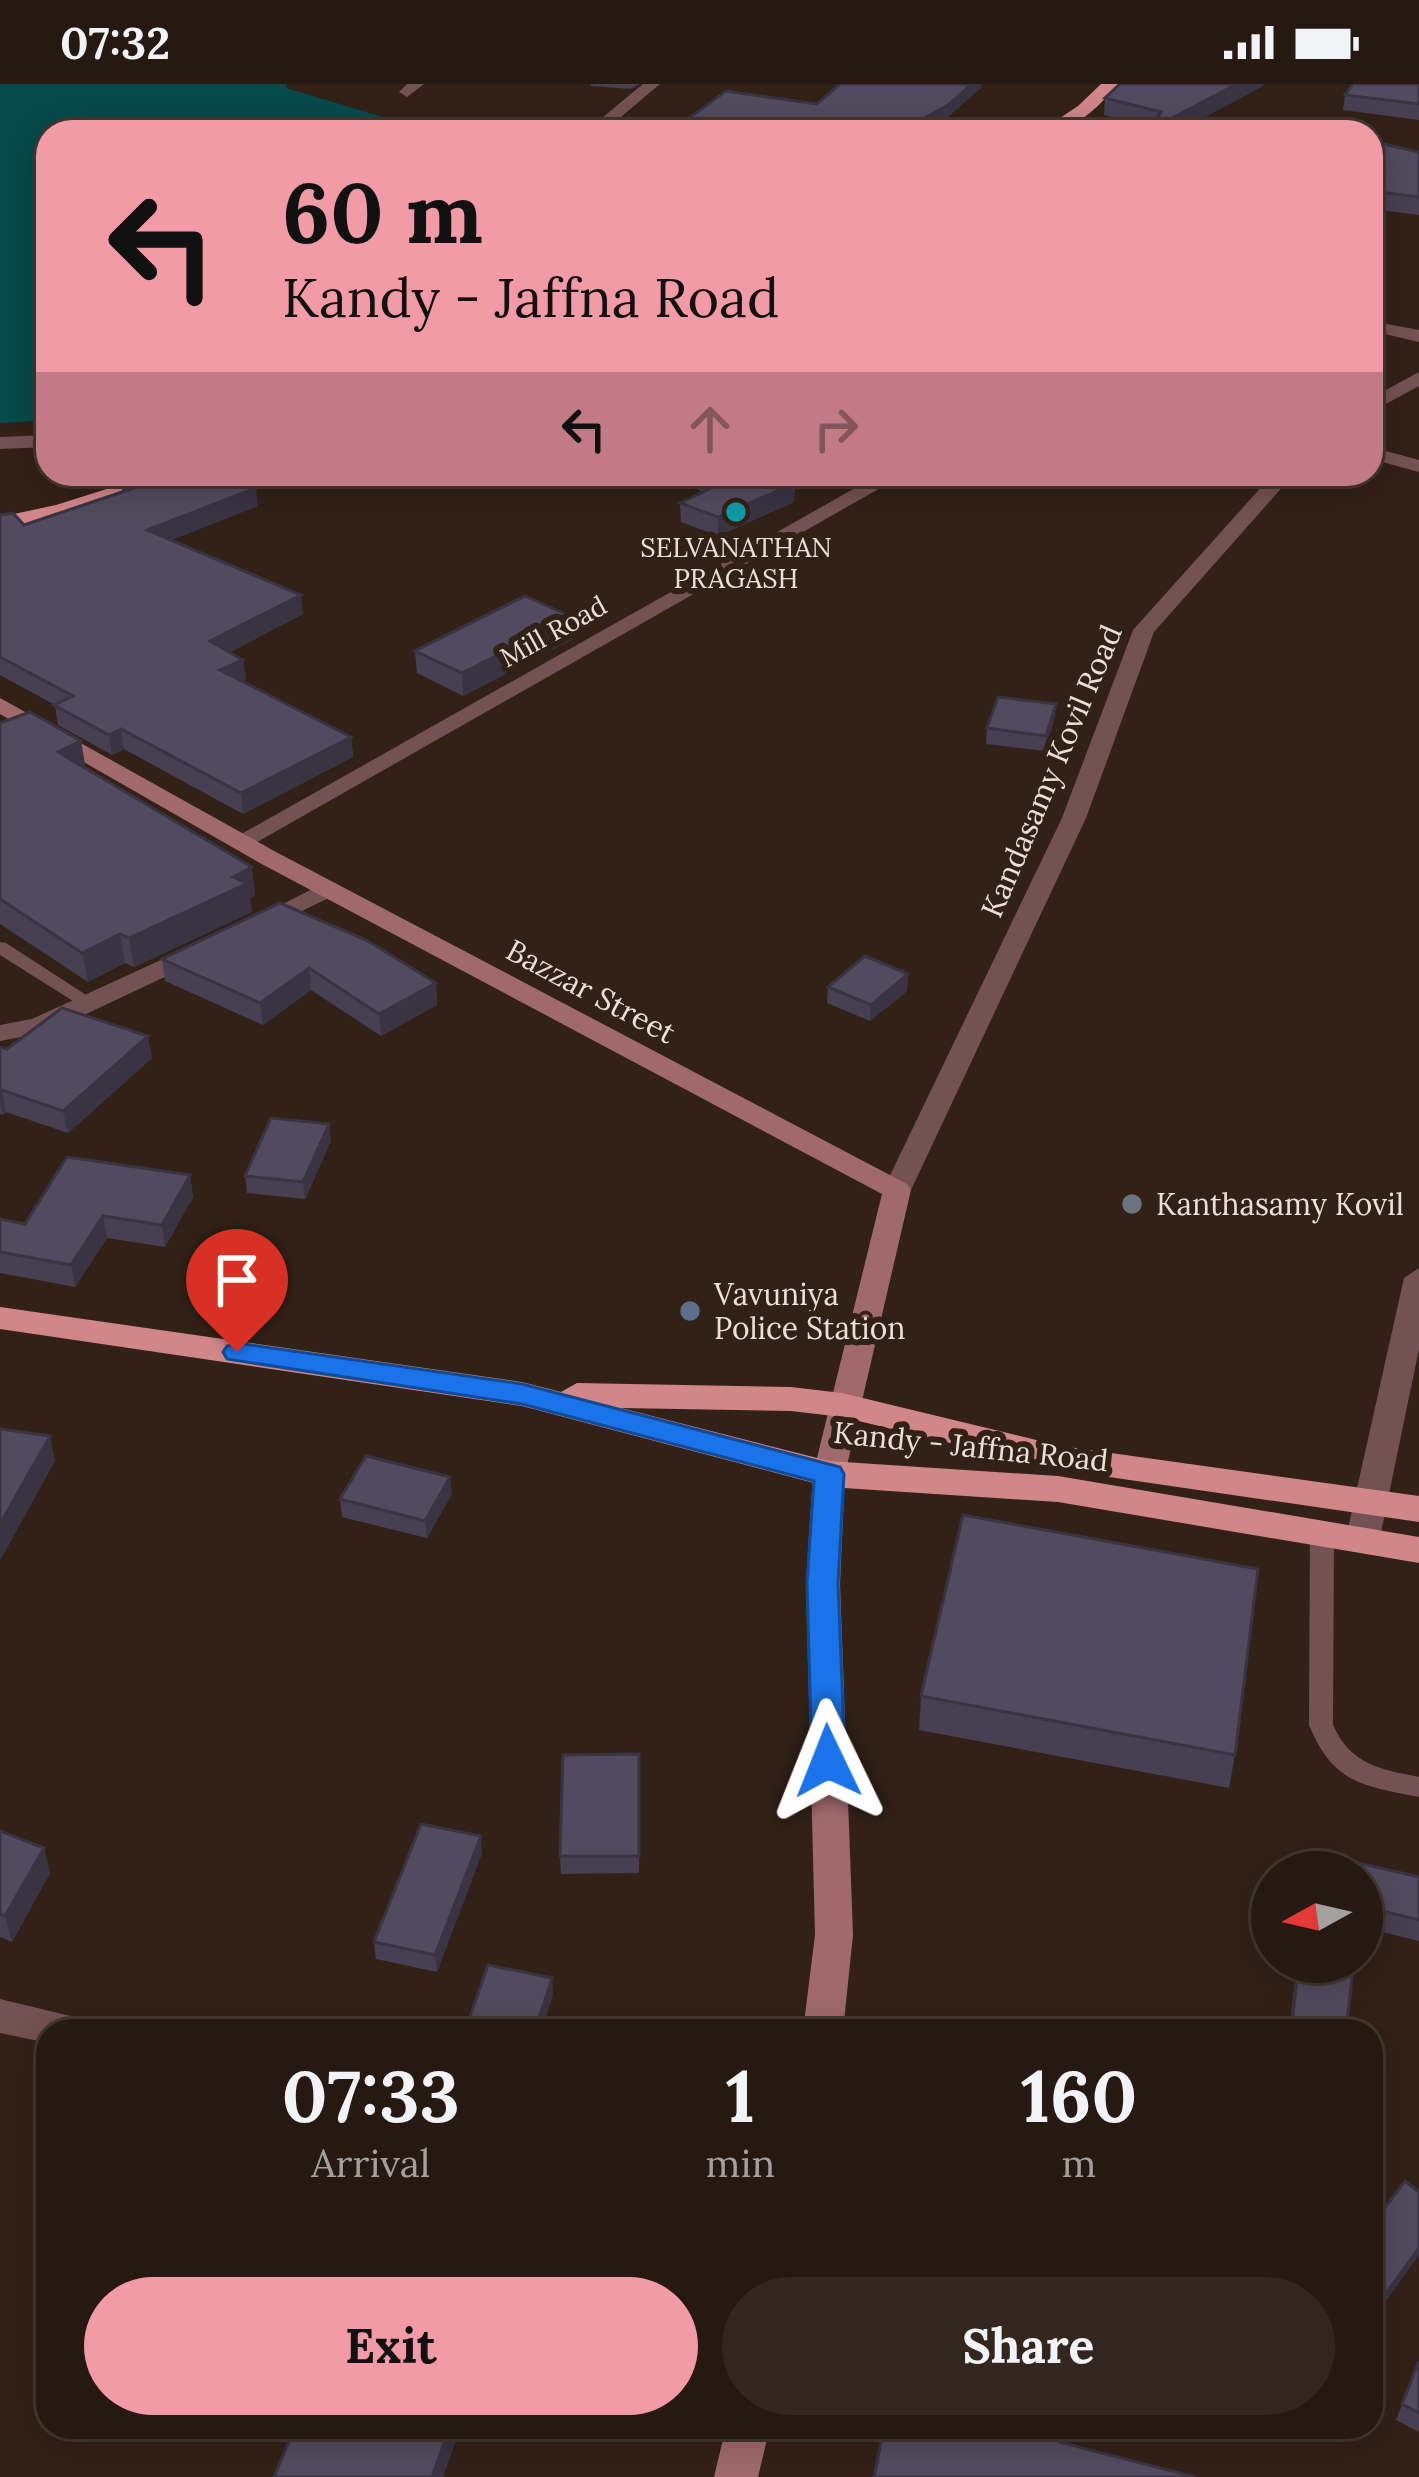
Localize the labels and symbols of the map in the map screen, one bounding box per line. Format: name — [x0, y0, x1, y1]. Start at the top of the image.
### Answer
marker: SELVANATHAN PRAGASH — [723, 499, 749, 525]
place label: SELVANATHAN PRAGASH — [640, 530, 832, 595]
street label: Mill Road — [494, 588, 612, 674]
street label: Kandasamy Kovil Road — [972, 619, 1131, 923]
street label: Bazzar Street — [500, 931, 682, 1052]
place label: Kanthasamy Kovil — [1156, 1185, 1404, 1224]
marker: Kanthasamy Kovil — [1119, 1191, 1145, 1217]
pin — [186, 1229, 288, 1352]
place label: Vavuniya Police Station — [713, 1275, 906, 1347]
marker: Vavuniya Police Station — [677, 1298, 703, 1324]
street label: Kandy - Jaffna Road — [832, 1413, 1110, 1480]
position arrow — [765, 1698, 891, 1824]
north arrow — [1251, 1851, 1383, 1983]

